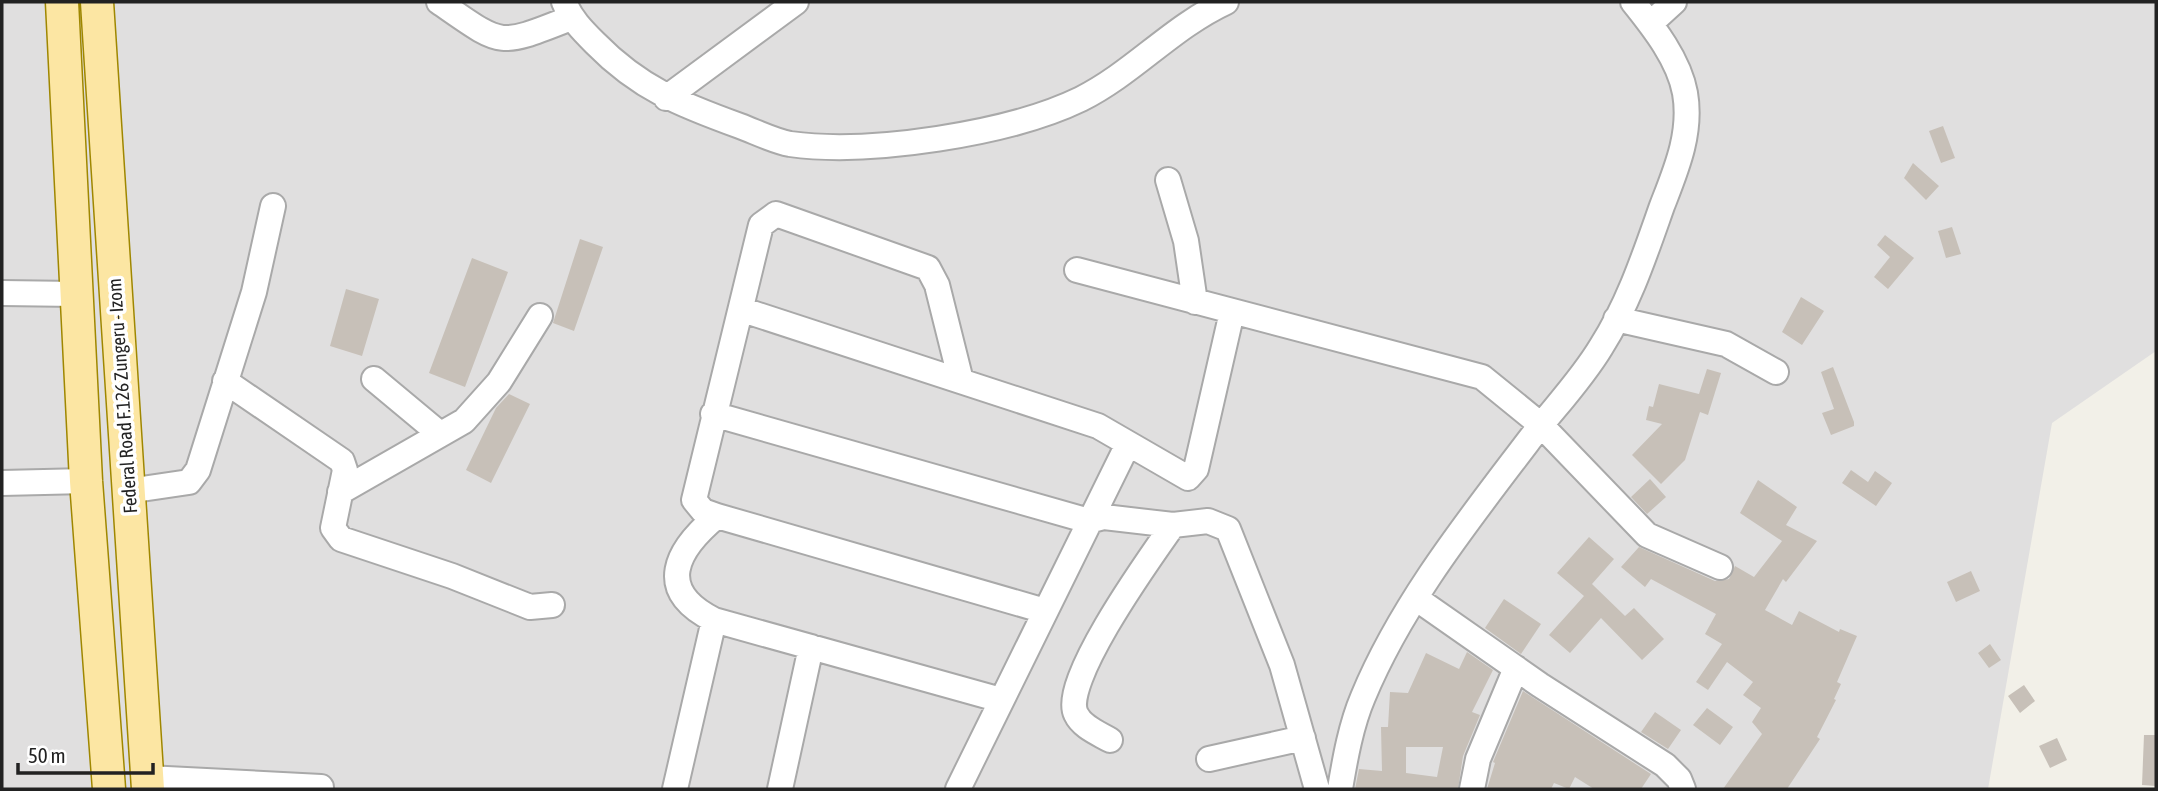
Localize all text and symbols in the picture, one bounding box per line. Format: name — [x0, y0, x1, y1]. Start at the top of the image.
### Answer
street label: Federal Road F.126 Zungeru - Izom — [103, 278, 141, 514]
scale bar — [18, 732, 152, 776]
text: 50 m — [28, 743, 66, 767]

